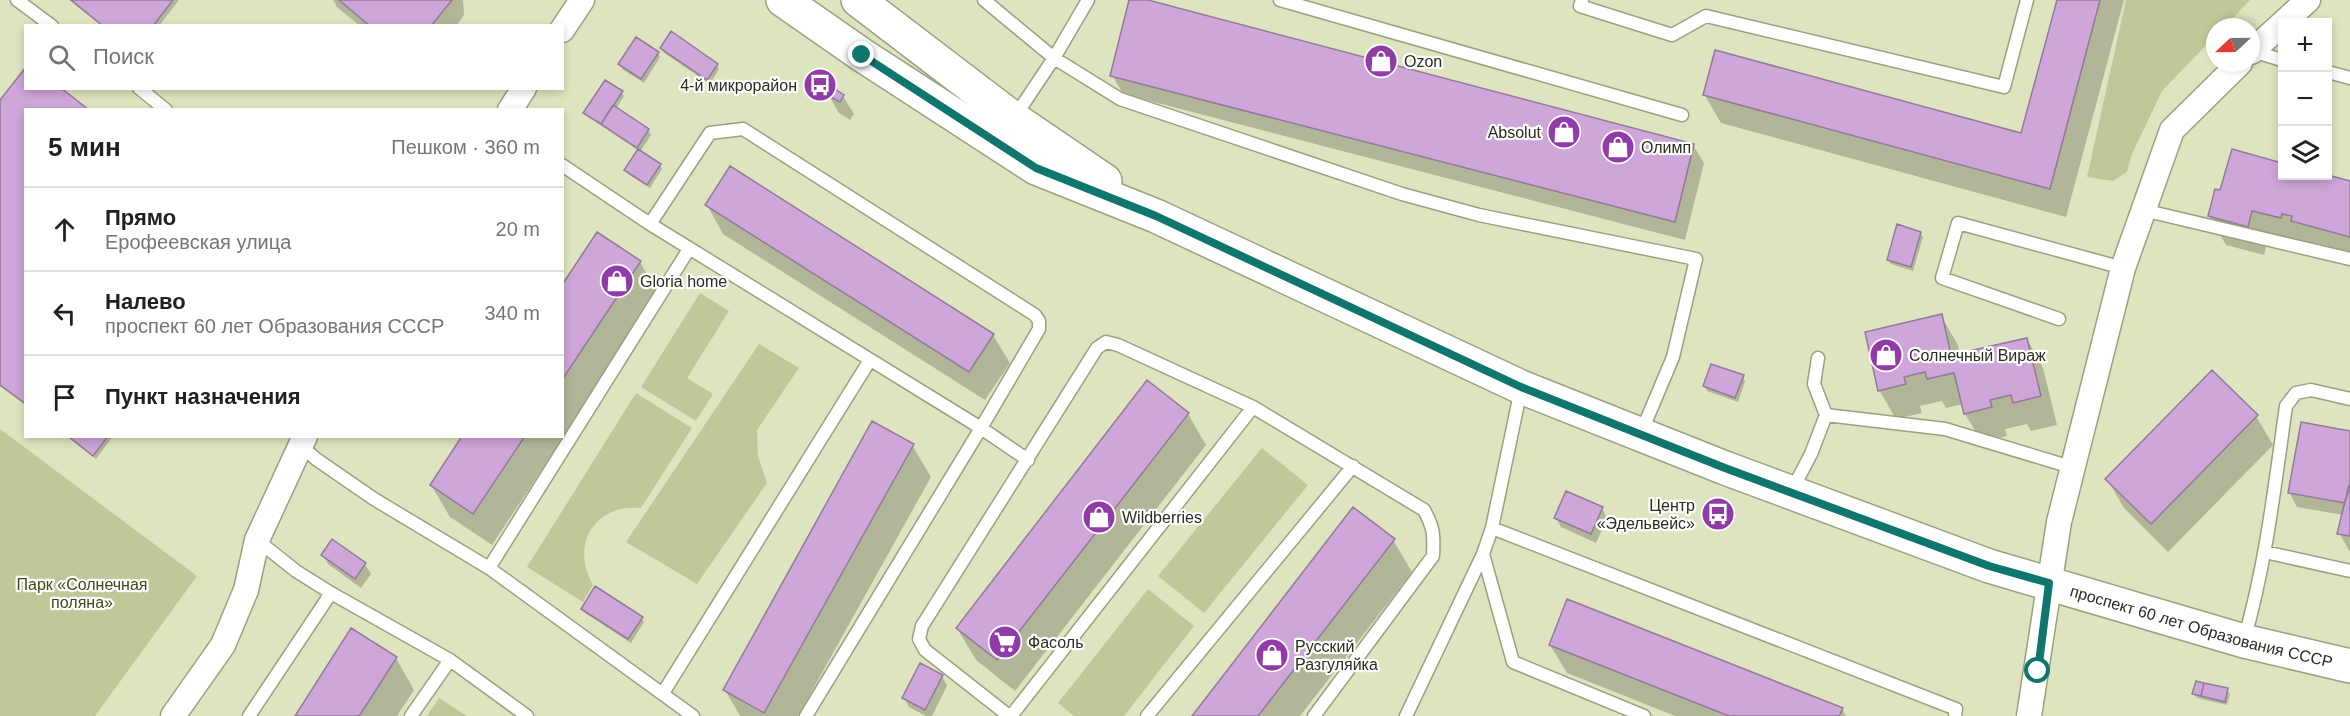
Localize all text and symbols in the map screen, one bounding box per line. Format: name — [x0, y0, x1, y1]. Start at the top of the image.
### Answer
north arrow — [2206, 18, 2260, 72]
map controls — [2278, 18, 2332, 180]
button: + — [2278, 18, 2332, 72]
search box — [24, 24, 564, 90]
icon: search — [45, 41, 78, 74]
route end — [848, 41, 874, 67]
shop icon: Ozon — [1363, 43, 1399, 79]
text: Поиск — [93, 44, 154, 69]
place label: Ozon — [1404, 53, 1442, 70]
bus stop icon: 4-й микрорайон — [802, 67, 838, 103]
button: − — [2278, 72, 2332, 126]
place label: 4-й микрорайон — [680, 77, 797, 94]
shop icon: Absolut — [1546, 114, 1582, 150]
place label: Absolut — [1488, 124, 1542, 141]
button: layers — [2278, 126, 2332, 180]
shop icon: Олимп — [1600, 129, 1636, 165]
text: 5 мин — [48, 132, 121, 162]
text: Пешком · 360 m — [391, 136, 540, 158]
place label: Олимп — [1641, 139, 1691, 156]
text: Прямо — [105, 205, 176, 230]
icon: ahead — [48, 213, 81, 246]
text: 20 m — [496, 218, 540, 240]
text: Ерофеевская улица — [105, 231, 291, 253]
shop icon: Gloria home — [599, 263, 635, 299]
place label: Gloria home — [640, 273, 727, 290]
text: Налево — [105, 289, 186, 314]
icon: left — [48, 297, 81, 330]
text: 340 m — [484, 302, 540, 324]
text: проспект 60 лет Образования СССР — [105, 315, 444, 337]
shop icon: Солнечный Вираж — [1868, 337, 1904, 373]
place label: Солнечный Вираж — [1909, 347, 2046, 364]
icon: arrive — [48, 381, 81, 414]
text: Пункт назначения — [105, 384, 301, 409]
bus stop icon: Центр «Эдельвейс» — [1700, 496, 1736, 532]
place label: Центр «Эдельвейс» — [1597, 497, 1695, 532]
shop icon: Wildberries — [1081, 499, 1117, 535]
place label: Wildberries — [1122, 509, 1202, 526]
park label: Парк «Солнечная поляна» — [16, 576, 148, 611]
street label: проспект 60 лет Образования СССР — [2068, 582, 2334, 670]
supermarket icon: Фасоль — [987, 624, 1023, 660]
place label: Фасоль — [1028, 634, 1083, 651]
shop icon: Русский Разгуляйка — [1254, 637, 1290, 673]
place label: Русский Разгуляйка — [1295, 638, 1378, 673]
route start — [2024, 657, 2050, 683]

